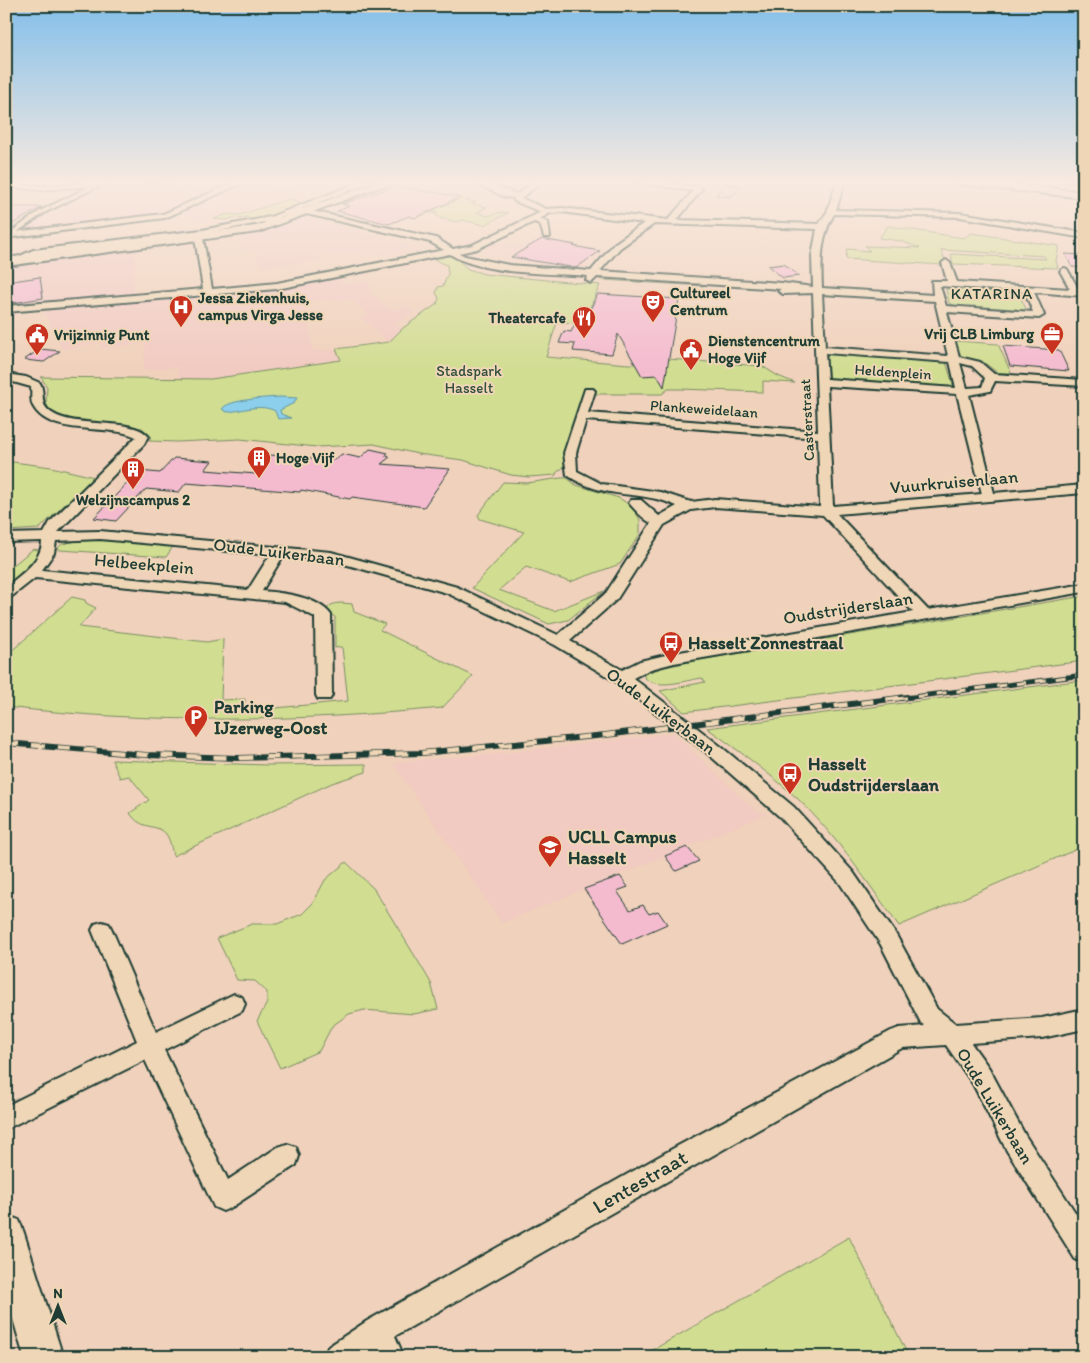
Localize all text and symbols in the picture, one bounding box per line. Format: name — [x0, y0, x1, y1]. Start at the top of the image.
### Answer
place label: Cultureel Centrum — [670, 284, 731, 319]
district label: KATARINA — [951, 284, 1033, 303]
place label: Jessa Ziekenhuis, campus Virga Jesse — [197, 289, 323, 325]
theatre icon: Cultureel Centrum — [640, 289, 666, 323]
hospital icon: Jessa Ziekenhuis, campus Virga Jesse — [168, 294, 194, 328]
restaurant icon: Theatercafe — [571, 305, 597, 339]
place label: Theatercafe — [488, 309, 566, 327]
office icon: Vrij CLB Limburg — [1039, 321, 1065, 355]
public building icon: Vrijzinnig Punt — [24, 322, 50, 356]
place label: Vrij CLB Limburg — [924, 325, 1034, 344]
place label: Vrijzinnig Punt — [54, 326, 150, 345]
place label: Dienstencentrum Hoge Vijf — [708, 332, 820, 368]
public building icon: Dienstencentrum Hoge Vijf — [678, 337, 704, 371]
street label: Heldenplein — [854, 360, 933, 384]
park label: Stadspark Hasselt — [436, 362, 502, 397]
street label: Casterstraat — [796, 378, 818, 462]
street label: Plankeweidelaan — [649, 396, 759, 422]
building icon: Hoge Vijf — [246, 445, 272, 479]
place label: Hoge Vijf — [276, 449, 335, 468]
building icon: Welzijnscampus 2 — [120, 456, 146, 490]
street label: Vuurkruisenlaan — [889, 465, 1019, 499]
place label: Welzijnscampus 2 — [76, 491, 190, 510]
street label: Oude Luikerbaan — [212, 533, 346, 571]
street label: Helbeekplein — [93, 549, 195, 579]
street label: Oudstrijderslaan — [782, 587, 914, 629]
bus stop icon: Hasselt Zonnestraal — [658, 630, 684, 664]
place label: Hasselt Zonnestraal — [688, 632, 844, 654]
street label: Oude Luikerbaan — [602, 663, 721, 760]
place label: Parking IJzerweg-Oost — [214, 696, 327, 739]
parking icon: Parking IJzerweg-Oost — [183, 704, 209, 738]
place label: Hasselt Oudstrijderslaan — [808, 753, 940, 796]
bus stop icon: Hasselt Oudstrijderslaan — [777, 761, 803, 795]
place label: UCLL Campus Hasselt — [568, 826, 677, 869]
school or university icon: UCLL Campus Hasselt — [537, 834, 563, 868]
street label: Oude Luikerbaan — [952, 1044, 1039, 1168]
street label: Lentestraat — [588, 1144, 692, 1219]
north arrow — [32, 1280, 82, 1330]
text: N — [53, 1285, 63, 1302]

